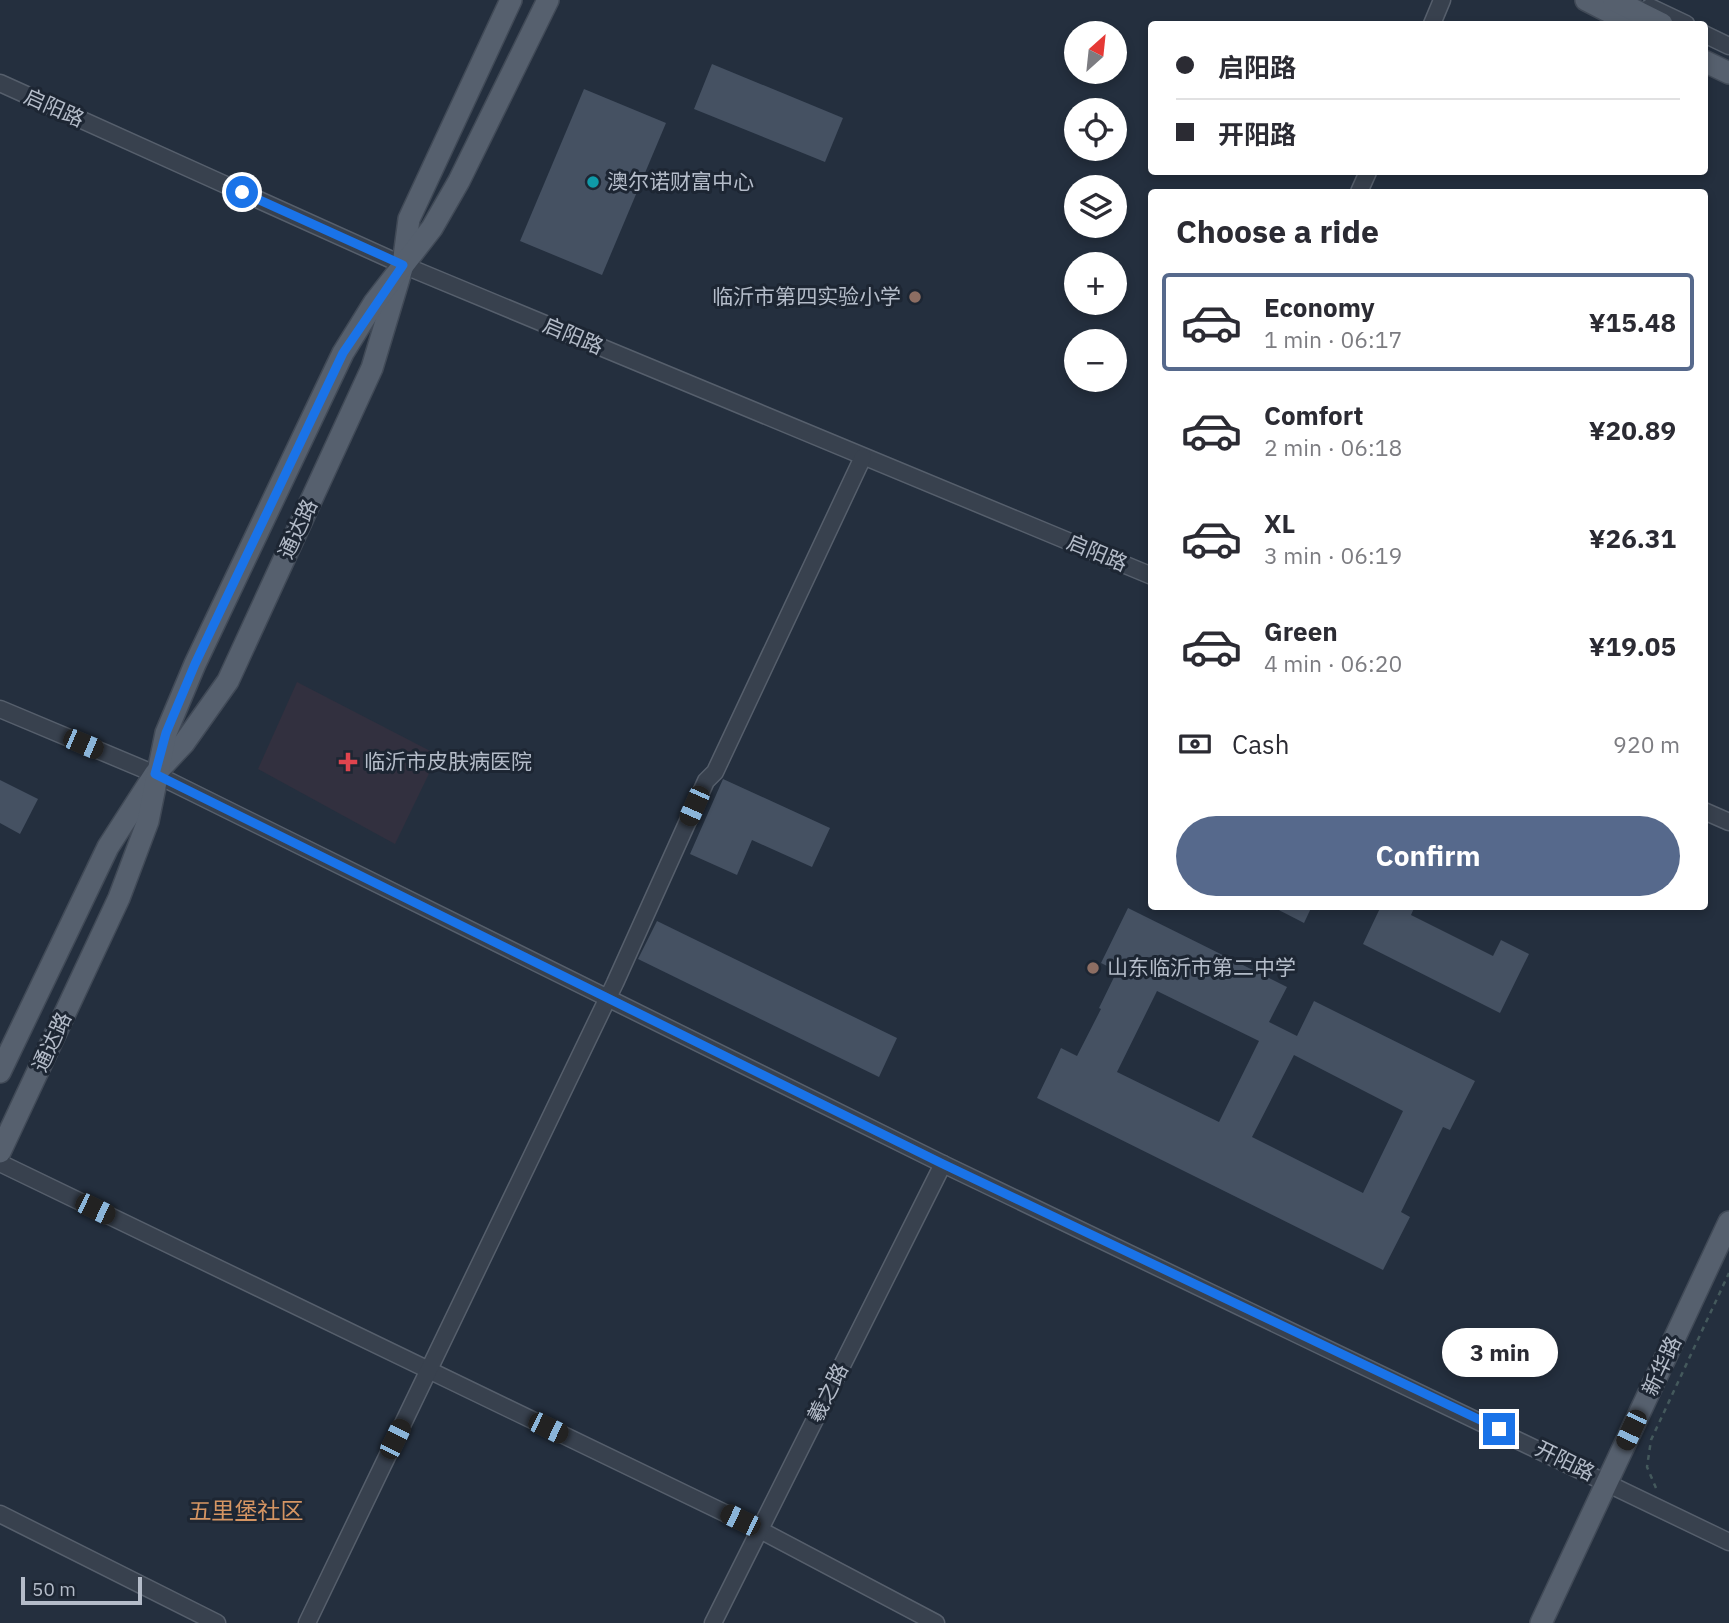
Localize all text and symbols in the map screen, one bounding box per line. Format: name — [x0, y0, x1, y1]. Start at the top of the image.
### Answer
north arrow — [1064, 21, 1127, 84]
map controls — [1064, 21, 1127, 392]
text: 启阳路 — [1218, 50, 1296, 84]
street label: 启阳路 — [20, 81, 89, 133]
button: locate — [1064, 98, 1127, 161]
text: 开阳路 — [1218, 117, 1296, 151]
place label: 澳尔诺财富中心 — [607, 167, 754, 195]
marker: 澳尔诺财富中心 — [585, 174, 601, 190]
button: layers — [1064, 175, 1127, 238]
route start — [226, 176, 258, 208]
text: Choose a ride — [1176, 210, 1379, 252]
button: + — [1064, 252, 1127, 315]
place label: 临沂市第四实验小学 — [712, 282, 901, 310]
marker: 临沂市第四实验小学 — [907, 289, 923, 305]
text: Economy — [1264, 290, 1375, 324]
icon: car — [1180, 291, 1243, 354]
text: ¥15.48 — [1589, 305, 1676, 339]
street label: 启阳路 — [539, 310, 608, 360]
text: 1 min · 06:17 — [1264, 324, 1402, 354]
button: − — [1064, 329, 1127, 392]
text: Comfort — [1264, 398, 1363, 432]
icon: car — [1180, 399, 1243, 462]
text: ¥20.89 — [1589, 413, 1676, 447]
text: 2 min · 06:18 — [1264, 432, 1402, 462]
street label: 通达路 — [271, 494, 323, 563]
text: XL — [1264, 506, 1295, 540]
icon: car — [1180, 507, 1243, 570]
text: ¥26.31 — [1589, 521, 1676, 555]
street label: 启阳路 — [1063, 527, 1132, 577]
text: 3 min · 06:19 — [1264, 540, 1402, 570]
text: Green — [1264, 614, 1338, 648]
icon: car — [1180, 615, 1243, 678]
text: ¥19.05 — [1589, 629, 1676, 663]
text: 4 min · 06:20 — [1264, 648, 1402, 678]
icon: cash — [1176, 725, 1214, 763]
car — [60, 726, 107, 762]
text: Cash — [1232, 727, 1289, 761]
text: 920 m — [1613, 729, 1680, 759]
place label: 临沂市皮肤病医院 — [364, 747, 532, 775]
marker: 临沂市皮肤病医院 — [338, 752, 358, 772]
car — [676, 783, 713, 829]
button: Confirm — [1176, 816, 1680, 896]
place label: 山东临沂市第二中学 — [1107, 953, 1296, 981]
marker: 山东临沂市第二中学 — [1085, 960, 1101, 976]
street label: 通达路 — [25, 1007, 77, 1076]
car — [72, 1190, 119, 1228]
callout: 3 min — [1441, 1328, 1557, 1376]
street label: 新华路 — [1635, 1331, 1687, 1400]
text: 3 min — [1470, 1337, 1530, 1367]
street label: 羲之路 — [800, 1358, 854, 1427]
car — [1613, 1407, 1650, 1453]
car — [525, 1409, 572, 1447]
route end — [1483, 1413, 1515, 1445]
car — [377, 1416, 414, 1462]
street label: 开阳路 — [1531, 1434, 1600, 1486]
district label: 五里堡社区 — [189, 1495, 304, 1525]
car — [717, 1501, 764, 1539]
scale bar — [21, 1574, 142, 1606]
text: 50 m — [32, 1577, 76, 1601]

